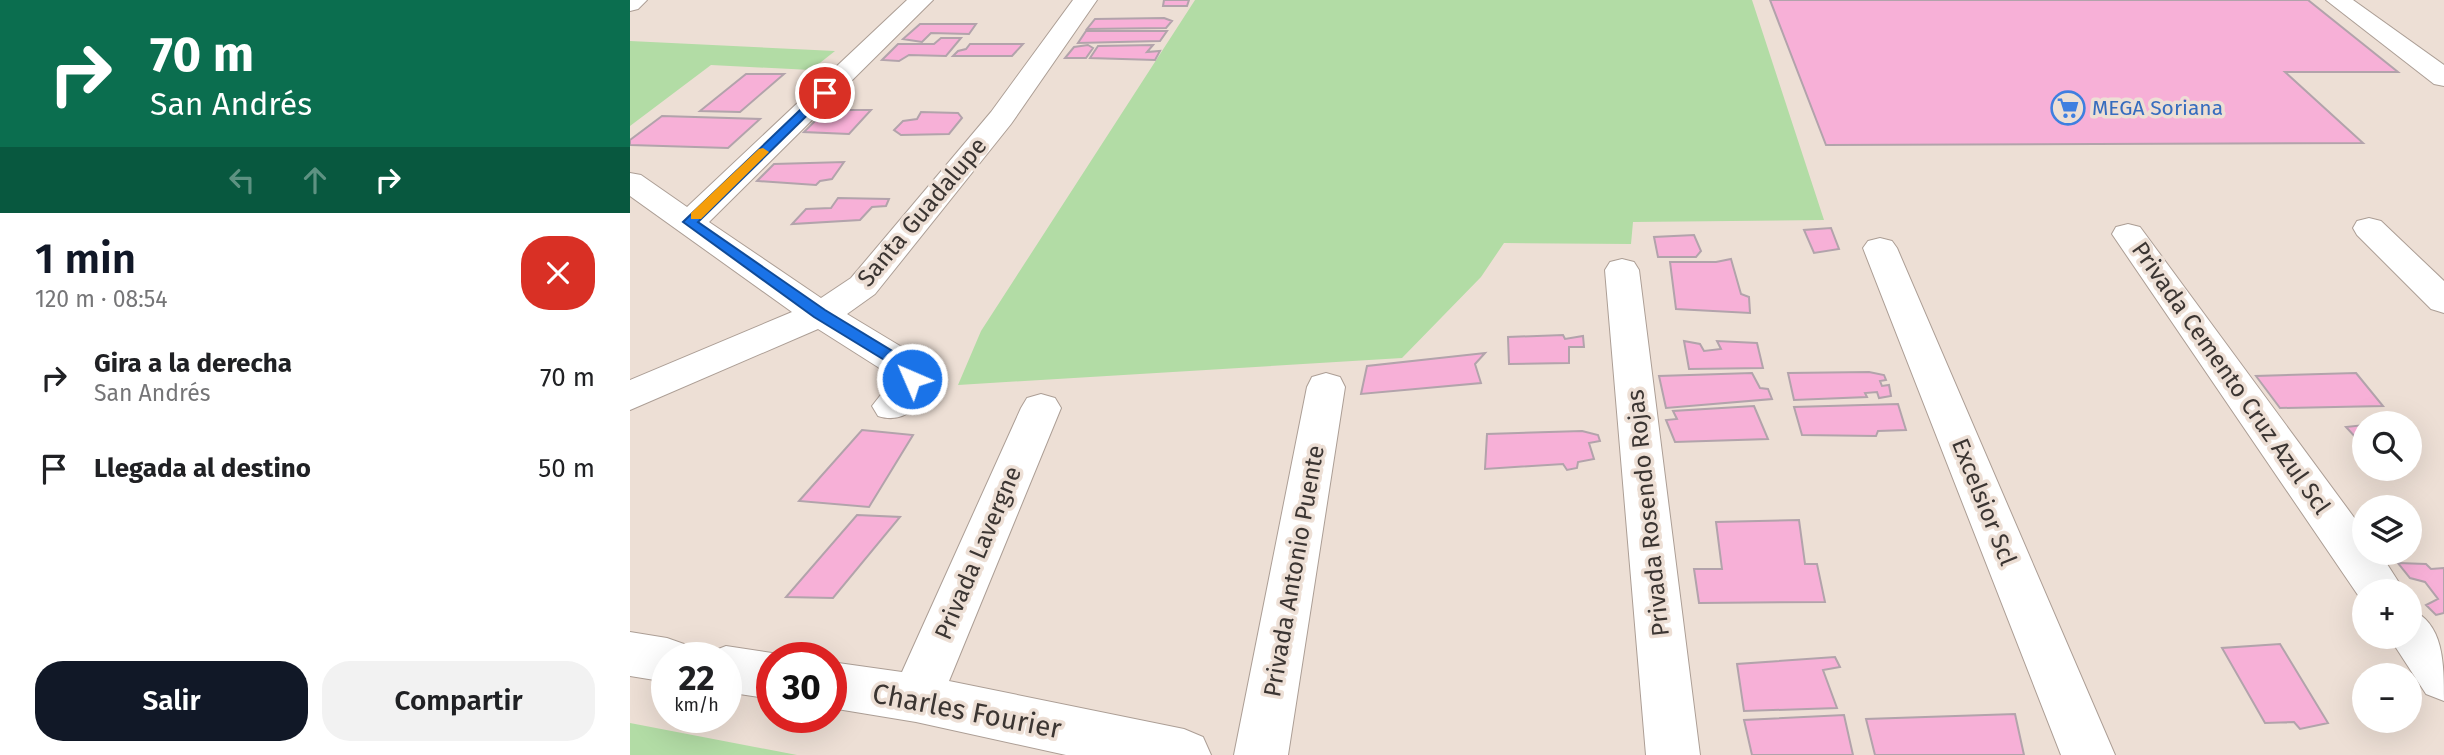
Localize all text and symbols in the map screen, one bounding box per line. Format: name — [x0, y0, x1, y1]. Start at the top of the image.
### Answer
text: 70 m — [150, 25, 254, 84]
icon: right — [35, 28, 126, 119]
pin — [795, 63, 855, 123]
icon: arrive — [806, 74, 844, 112]
text: San Andrés — [150, 85, 312, 123]
supermarket icon: MEGA Soriana — [2049, 89, 2087, 127]
place label: MEGA Soriana — [2092, 95, 2223, 121]
street label: Santa Guadalupe — [852, 132, 992, 292]
icon: left — [223, 161, 261, 199]
icon: ahead — [296, 161, 334, 199]
icon: right — [369, 161, 407, 199]
text: 1 min — [35, 234, 136, 284]
button: close — [521, 236, 595, 310]
street label: Privada Cemento Cruz Azul Scl — [2126, 236, 2336, 520]
text: 120 m · 08:54 — [35, 285, 168, 313]
position arrow — [875, 342, 949, 416]
text: Gira a la derecha — [94, 348, 292, 379]
icon: right — [35, 359, 73, 397]
text: 70 m — [540, 362, 595, 393]
text: San Andrés — [94, 379, 211, 407]
street label: Privada Rosendo Rojas — [1621, 388, 1675, 638]
map controls — [2352, 411, 2422, 733]
button: search — [2352, 411, 2422, 481]
street label: Excelsior Scl — [1946, 434, 2022, 570]
street label: Privada Antonio Puente — [1258, 443, 1330, 699]
icon: arrive — [35, 450, 73, 488]
text: Llegada al destino — [94, 453, 311, 484]
text: 50 m — [538, 453, 595, 484]
street label: Privada Lavergne — [929, 462, 1027, 644]
button: layers — [2352, 495, 2422, 565]
button: + — [2352, 579, 2422, 649]
speed limit sign: 30 — [756, 642, 847, 733]
text: 22 — [678, 657, 715, 699]
button: Salir — [35, 661, 308, 741]
button: Compartir — [322, 661, 595, 741]
button: − — [2352, 663, 2422, 733]
street label: Charles Fourier — [870, 676, 1065, 746]
text: km/h — [674, 694, 719, 716]

